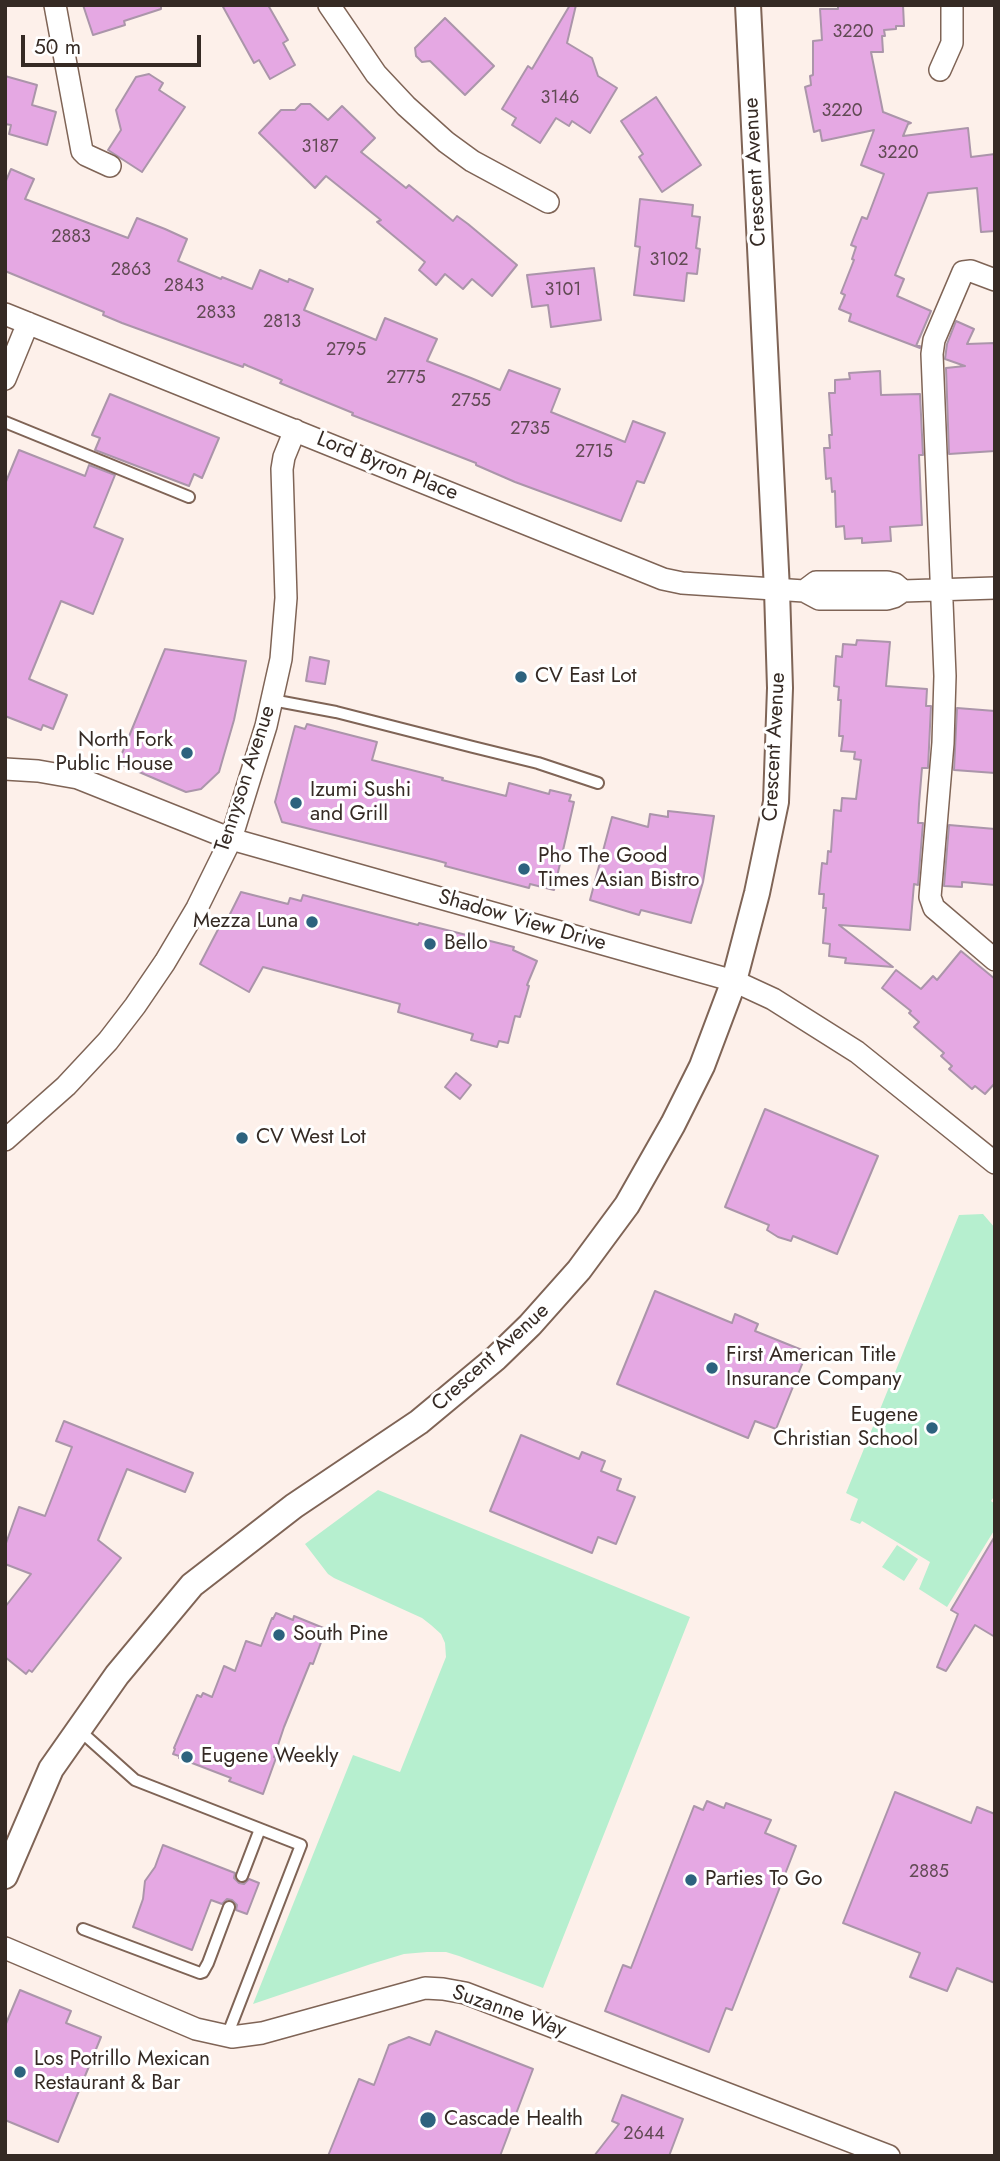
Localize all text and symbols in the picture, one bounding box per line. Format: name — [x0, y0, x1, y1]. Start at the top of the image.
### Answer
scale bar — [24, 21, 205, 65]
house number: 3220 — [832, 22, 874, 44]
text: 50 m — [34, 32, 81, 62]
house number: 3146 — [541, 88, 579, 110]
street label: Crescent Avenue — [740, 97, 772, 247]
house number: 3220 — [821, 101, 863, 123]
house number: 3187 — [302, 137, 338, 159]
house number: 3220 — [877, 143, 919, 165]
house number: 2883 — [51, 227, 91, 249]
house number: 3102 — [650, 250, 688, 272]
house number: 2863 — [111, 260, 151, 282]
house number: 2843 — [164, 276, 204, 298]
house number: 3101 — [545, 280, 581, 302]
house number: 2833 — [196, 303, 236, 325]
house number: 2813 — [263, 312, 301, 334]
house number: 2795 — [326, 340, 366, 362]
house number: 2775 — [386, 368, 426, 390]
house number: 2755 — [451, 391, 491, 413]
house number: 2735 — [510, 419, 550, 441]
street label: Lord Byron Place — [313, 427, 461, 507]
house number: 2715 — [575, 442, 613, 464]
place label: CV East Lot — [535, 664, 637, 690]
marker: CV East Lot — [513, 669, 529, 685]
street label: Crescent Avenue — [759, 672, 791, 822]
street label: Tennyson Avenue — [210, 703, 282, 855]
place label: North Fork Public House — [56, 728, 173, 778]
marker: North Fork Public House — [179, 745, 195, 761]
place label: Izumi Sushi and Grill — [310, 778, 411, 828]
marker: Izumi Sushi and Grill — [288, 795, 304, 811]
place label: Pho The Good Times Asian Bistro — [538, 844, 699, 894]
marker: Pho The Good Times Asian Bistro — [516, 861, 532, 877]
street label: Shadow View Drive — [435, 885, 609, 957]
place label: Mezza Luna — [193, 909, 298, 935]
marker: Mezza Luna — [304, 914, 320, 930]
place label: Bello — [444, 931, 488, 957]
marker: Bello — [422, 936, 438, 952]
place label: CV West Lot — [256, 1125, 366, 1151]
marker: CV West Lot — [234, 1130, 250, 1146]
street label: Crescent Avenue — [427, 1299, 555, 1417]
place label: First American Title Insurance Company — [726, 1343, 902, 1393]
marker: First American Title Insurance Company — [704, 1360, 720, 1376]
place label: Eugene Christian School — [773, 1403, 918, 1453]
marker: Eugene Christian School — [924, 1420, 940, 1436]
place label: South Pine — [293, 1622, 388, 1648]
marker: South Pine — [271, 1627, 287, 1643]
place label: Eugene Weekly — [201, 1744, 339, 1770]
marker: Eugene Weekly — [179, 1749, 195, 1765]
house number: 2885 — [909, 1862, 949, 1884]
place label: Parties To Go — [705, 1867, 822, 1893]
marker: Parties To Go — [683, 1872, 699, 1888]
street label: Suzanne Way — [448, 1981, 570, 2043]
place label: Los Potrillo Mexican Restaurant & Bar — [34, 2047, 210, 2097]
marker: Los Potrillo Mexican Restaurant & Bar — [12, 2064, 28, 2080]
place label: Cascade Health — [444, 2107, 583, 2133]
marker: Cascade Health — [418, 2110, 438, 2130]
house number: 2644 — [623, 2124, 665, 2146]

